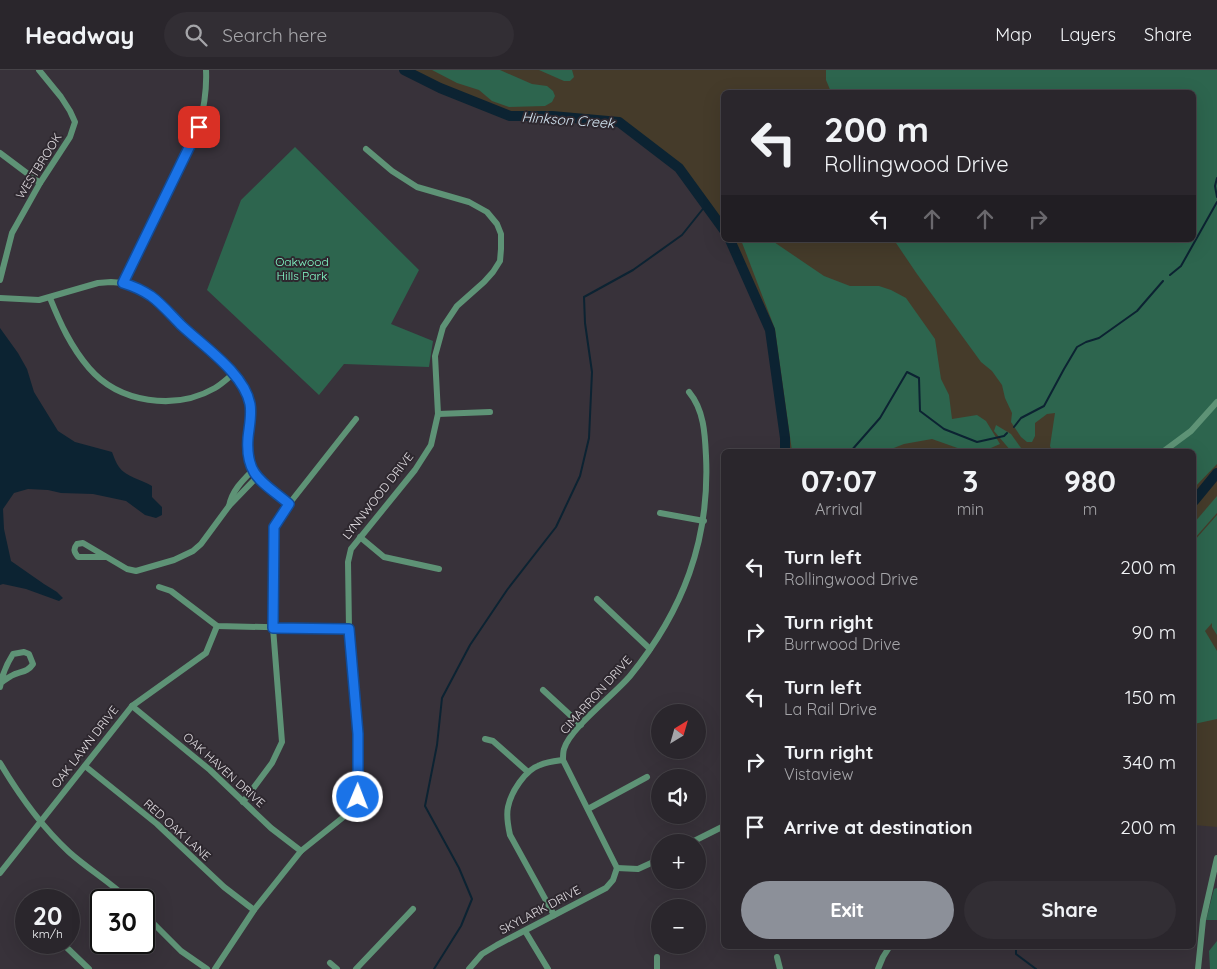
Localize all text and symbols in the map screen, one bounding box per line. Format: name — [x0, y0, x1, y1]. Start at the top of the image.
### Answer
search box — [164, 12, 514, 57]
text: Headway — [25, 20, 134, 50]
icon: search — [182, 21, 210, 49]
text: Search here — [222, 23, 327, 47]
text: Map — [995, 23, 1032, 46]
text: Layers — [1060, 23, 1116, 46]
text: Share — [1144, 23, 1192, 46]
pin — [178, 106, 220, 148]
text: 200 m — [824, 107, 929, 151]
water label: Hinkson Creek — [521, 108, 617, 132]
icon: left — [741, 110, 806, 175]
icon: arrive — [185, 113, 213, 141]
street label: WESTBROOK — [12, 130, 65, 201]
text: Rollingwood Drive — [824, 150, 1009, 178]
icon: left — [865, 205, 893, 233]
icon: ahead — [918, 205, 946, 233]
icon: ahead — [971, 205, 999, 233]
icon: right — [1024, 205, 1052, 233]
park label: Oakwood Hills Park — [275, 254, 329, 283]
street label: LYNNWOOD DRIVE — [339, 449, 416, 542]
text: 07:07 — [801, 462, 877, 500]
text: 3 — [962, 462, 978, 500]
text: 980 — [1064, 462, 1116, 500]
text: Arrival — [815, 499, 863, 519]
text: min — [957, 499, 984, 519]
text: m — [1083, 499, 1097, 519]
text: Turn left — [784, 545, 862, 569]
icon: left — [741, 553, 769, 581]
text: 200 m — [1120, 555, 1176, 579]
text: Rollingwood Drive — [784, 569, 918, 589]
text: Turn right — [784, 610, 873, 634]
icon: right — [741, 618, 769, 646]
text: 90 m — [1132, 620, 1176, 644]
text: Burrwood Drive — [784, 634, 901, 654]
street label: CIMARRON DRIVE — [557, 652, 635, 737]
text: Turn left — [784, 675, 862, 699]
icon: left — [741, 683, 769, 711]
text: 150 m — [1125, 685, 1176, 709]
text: La Rail Drive — [784, 699, 877, 719]
street label: OAK LAWN DRIVE — [48, 702, 121, 791]
north arrow — [651, 704, 706, 759]
map controls — [651, 704, 706, 954]
street label: OAK HAVEN DRIVE — [180, 729, 268, 810]
text: Turn right — [784, 740, 873, 764]
icon: right — [741, 748, 769, 776]
text: 340 m — [1122, 750, 1176, 774]
text: Vistaview — [784, 764, 853, 784]
button: sound — [651, 769, 706, 824]
position arrow — [331, 770, 383, 822]
street label: RED OAK LANE — [141, 796, 214, 864]
icon: arrive — [741, 813, 769, 841]
text: Arrive at destination — [784, 815, 973, 839]
text: 200 m — [1120, 815, 1176, 839]
button: + — [651, 834, 706, 889]
button: Exit — [741, 881, 954, 939]
button: Share — [964, 881, 1176, 939]
street label: SKYLARK DRIVE — [497, 882, 583, 937]
speed limit sign: 30 — [90, 889, 155, 954]
button: − — [651, 899, 706, 954]
text: 20 — [33, 900, 62, 931]
text: km/h — [32, 926, 63, 941]

